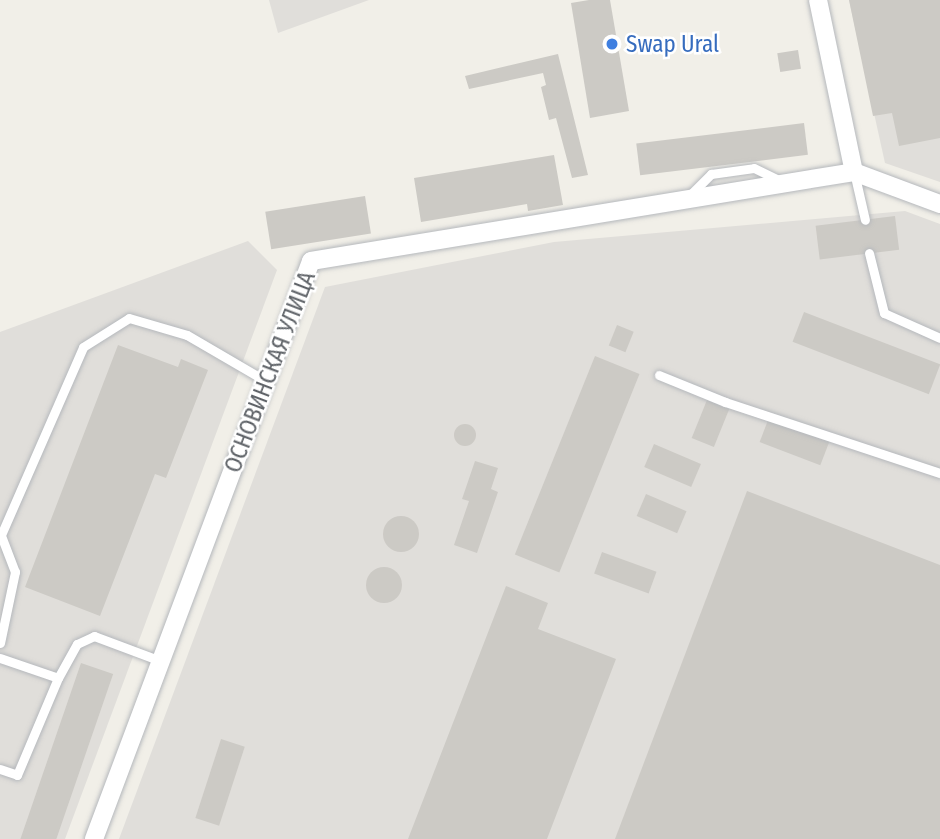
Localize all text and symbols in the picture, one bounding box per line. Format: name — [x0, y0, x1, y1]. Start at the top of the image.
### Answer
place label: Swap Ural — [626, 30, 719, 58]
marker: Swap Ural — [604, 36, 620, 52]
street label: ОСНОВИНСКАЯ УЛИЦА — [219, 268, 321, 476]

